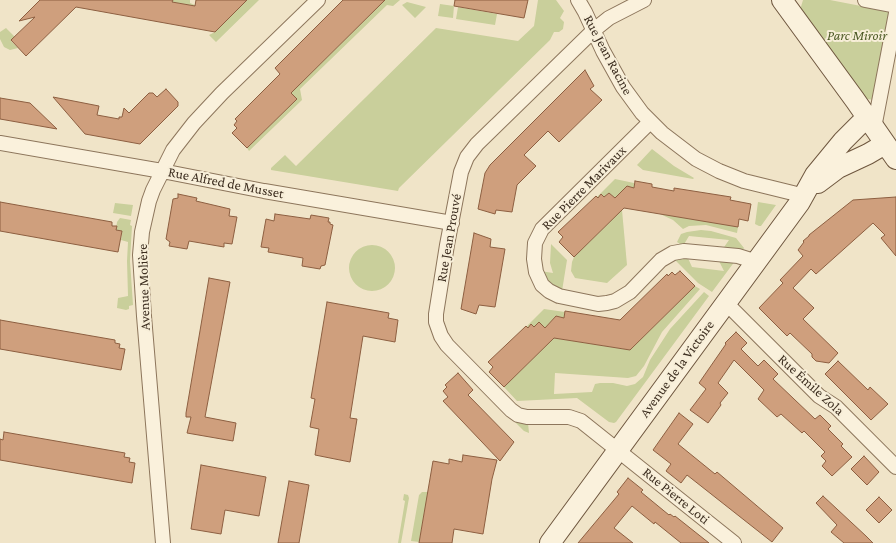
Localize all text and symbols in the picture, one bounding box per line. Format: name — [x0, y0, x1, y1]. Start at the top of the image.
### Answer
street label: Rue Jean Racine — [580, 12, 636, 98]
park label: Parc Miroir — [827, 28, 887, 44]
street label: Rue Pierre Marivaux — [538, 142, 630, 234]
street label: Rue Alfred de Musset — [167, 164, 285, 202]
street label: Rue Jean Prouvé — [433, 193, 465, 283]
street label: Avenue Molière — [134, 243, 154, 331]
street label: Avenue de la Victoire — [636, 317, 718, 421]
street label: Rue Émile Zola — [774, 351, 848, 419]
street label: Rue Pierre Loti — [639, 464, 713, 528]

